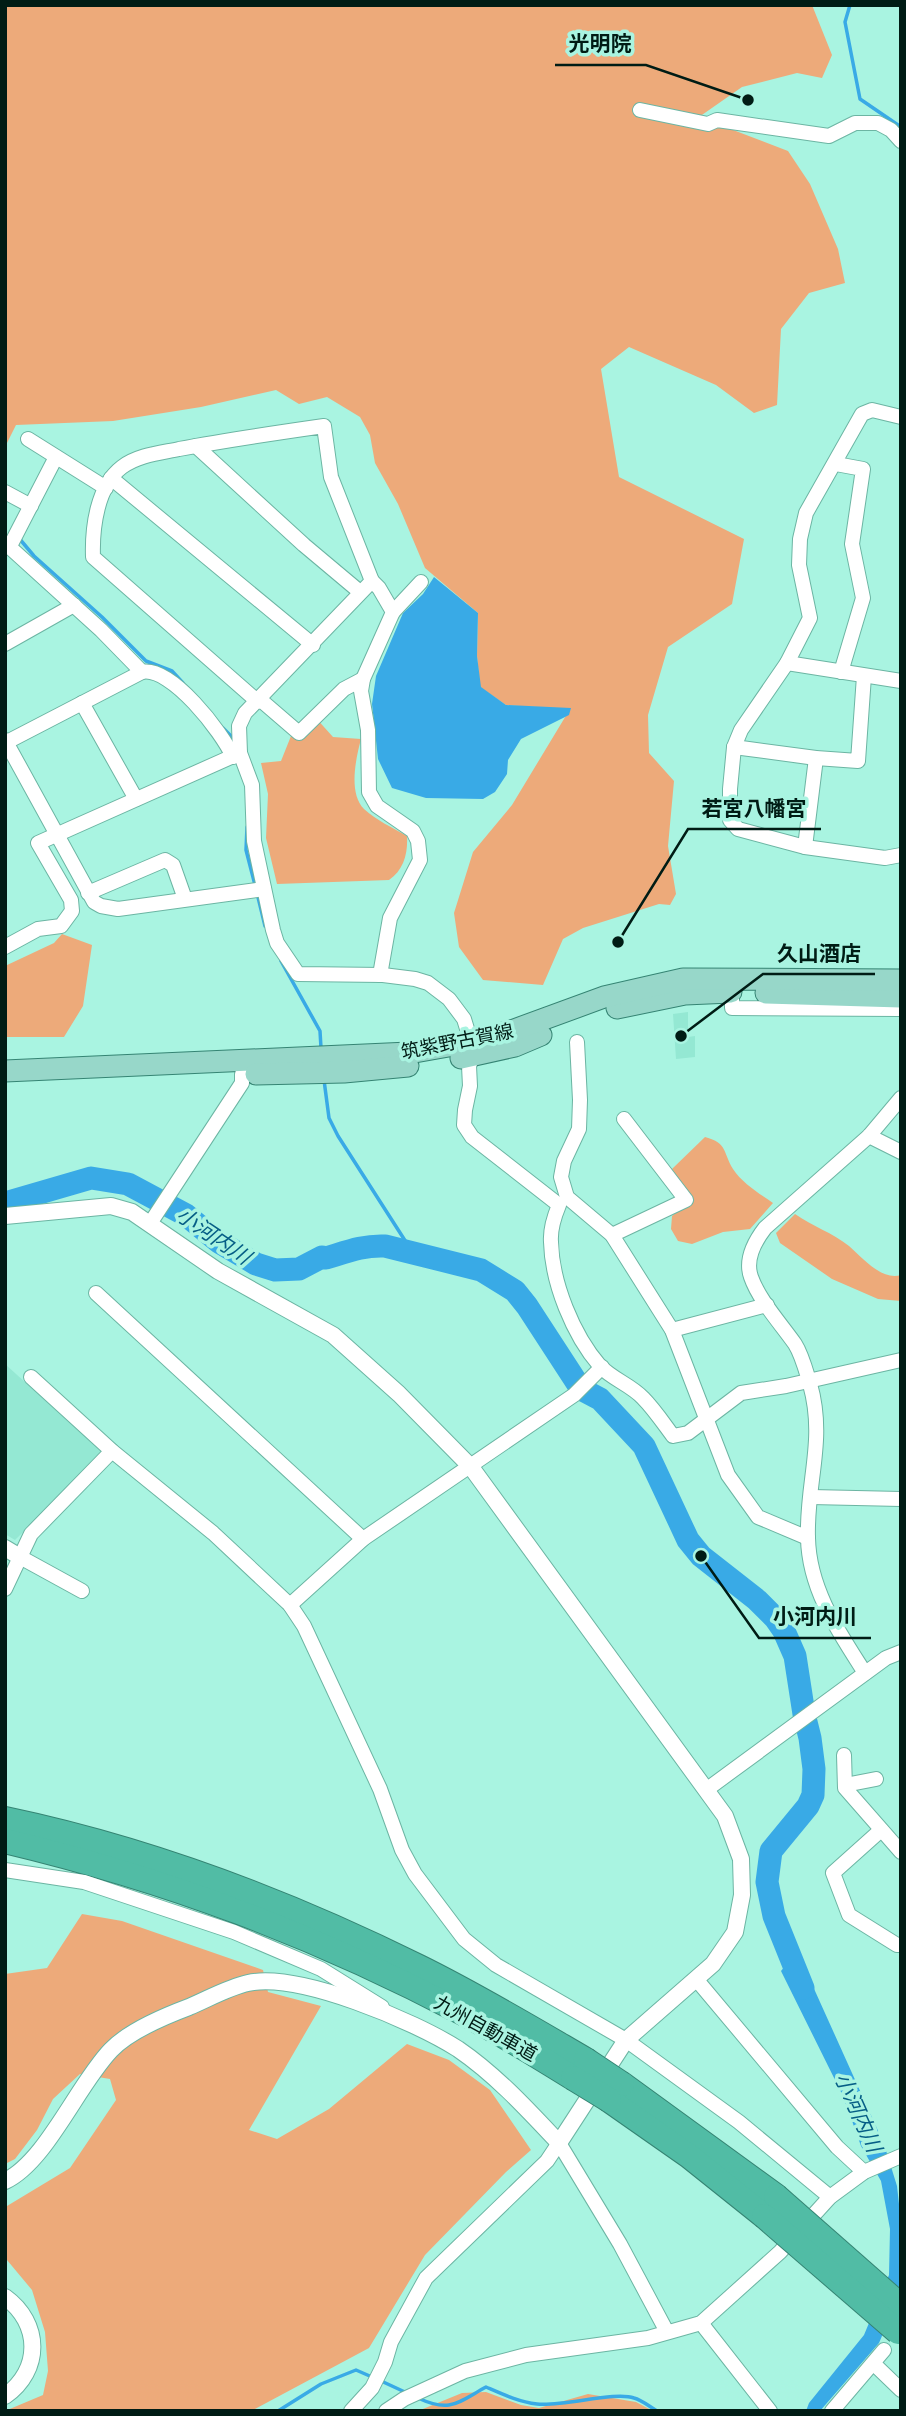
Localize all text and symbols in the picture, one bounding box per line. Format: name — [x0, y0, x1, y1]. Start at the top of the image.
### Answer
callout: 光明院 — [555, 23, 646, 65]
text: 光明院 — [569, 31, 632, 55]
callout: 若宮八幡宮 — [688, 787, 821, 829]
text: 若宮八幡宮 — [702, 796, 807, 820]
callout: 久山酒店 — [763, 932, 875, 974]
text: 久山酒店 — [777, 941, 861, 965]
street label: 筑紫野古賀線 — [399, 1019, 515, 1063]
water label: 小河内川 — [172, 1202, 257, 1270]
callout: 小河内川 — [759, 1596, 871, 1638]
text: 小河内川 — [773, 1604, 857, 1628]
street label: 九州自動車道 — [431, 1991, 541, 2065]
water label: 小河内川 — [831, 2069, 888, 2157]

